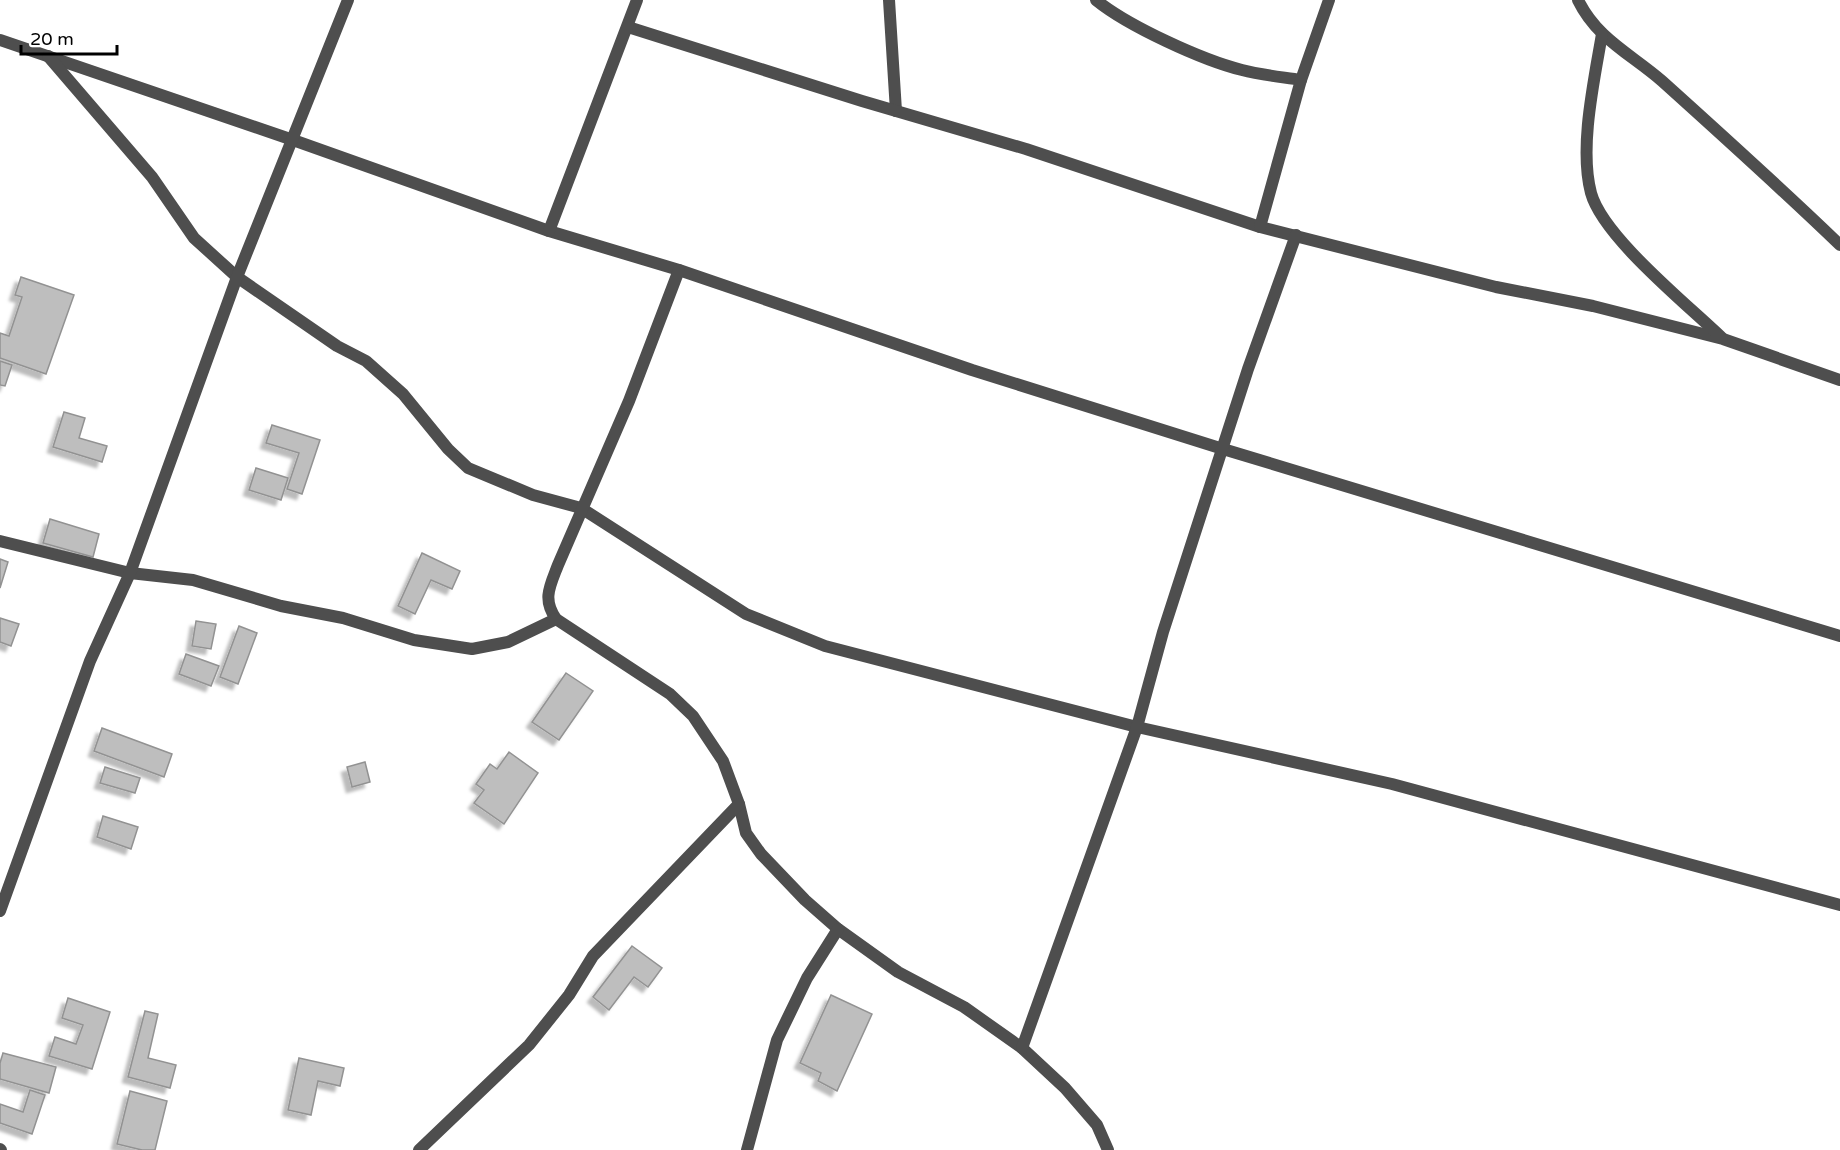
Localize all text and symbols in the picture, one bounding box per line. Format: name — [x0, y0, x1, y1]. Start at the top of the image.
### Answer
scale bar — [21, 18, 117, 56]
text: 20 m — [30, 28, 74, 50]

